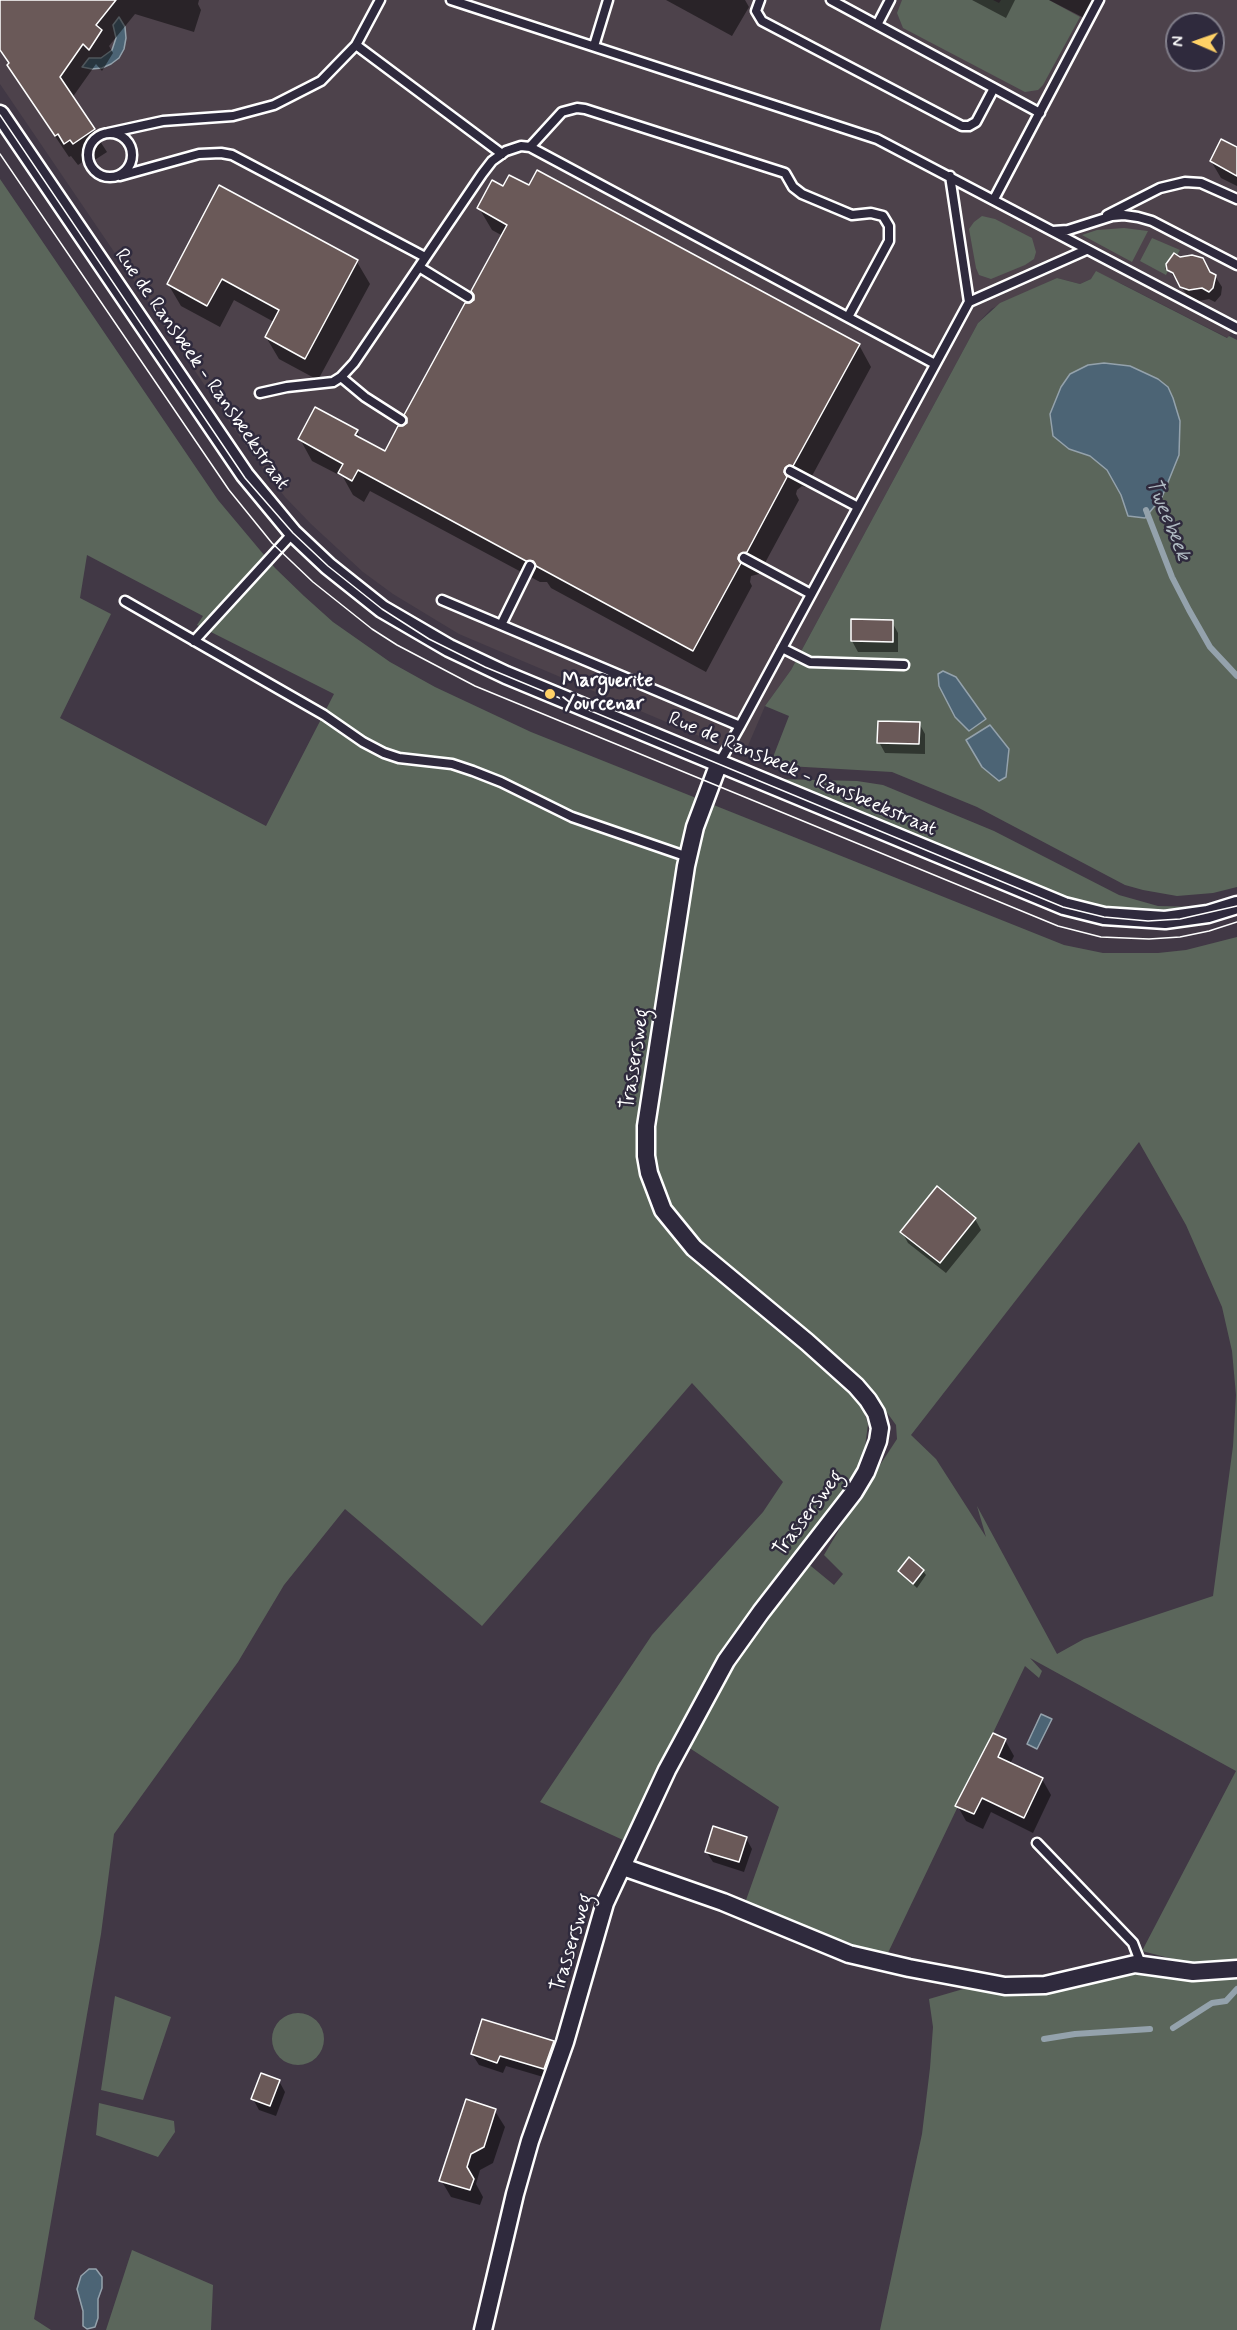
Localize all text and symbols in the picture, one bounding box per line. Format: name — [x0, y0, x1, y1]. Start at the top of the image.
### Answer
north arrow — [1165, 12, 1225, 72]
text: N — [1168, 36, 1189, 47]
street label: Rue de Ransbeek - Ransbeekstraat — [108, 245, 294, 495]
water label: Tweebeek — [1139, 475, 1195, 565]
place label: Marguerite Yourcenar — [562, 670, 653, 717]
marker: Marguerite Yourcenar — [543, 687, 557, 701]
street label: Rue de Ransbeek - Ransbeekstraat — [664, 708, 940, 842]
street label: Trassersweg — [616, 1007, 656, 1111]
street label: Trassersweg — [769, 1466, 849, 1562]
street label: Trassersweg — [547, 1891, 599, 1995]

